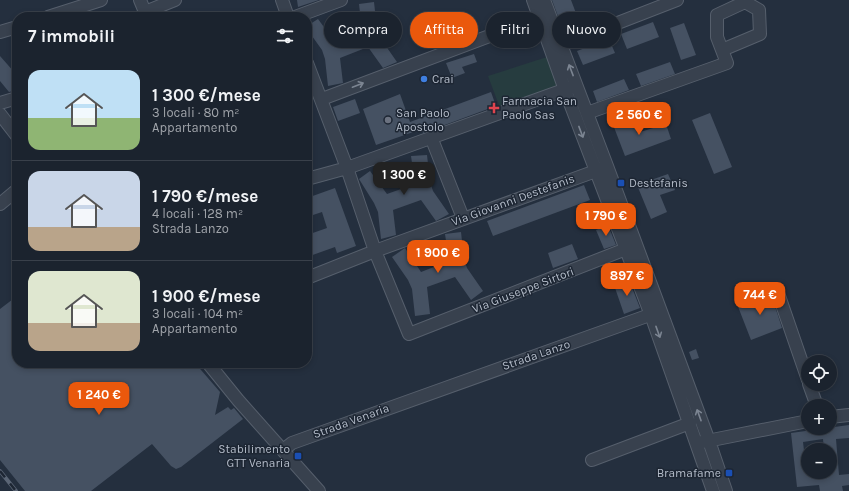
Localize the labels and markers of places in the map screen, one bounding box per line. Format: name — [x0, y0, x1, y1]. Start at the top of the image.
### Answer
place label: Crai — [432, 72, 454, 86]
marker: Crai — [419, 74, 429, 84]
place label: Farmacia San Paolo Sas — [502, 94, 577, 122]
pin: 2 560 € — [602, 102, 676, 136]
marker: Farmacia San Paolo Sas — [489, 103, 499, 113]
place label: San Paolo Apostolo — [396, 106, 450, 134]
marker: San Paolo Apostolo — [383, 115, 393, 125]
pin: 1 300 € — [367, 162, 441, 196]
place label: Destefanis — [629, 176, 688, 190]
marker: Destefanis — [616, 178, 626, 188]
pin: 1 790 € — [569, 203, 643, 237]
pin: 1 900 € — [401, 240, 475, 274]
pin: 897 € — [599, 263, 655, 297]
pin: 744 € — [732, 282, 788, 316]
pin: 1 240 € — [62, 382, 136, 416]
place label: Stabilimento GTT Venaria — [218, 442, 290, 470]
marker: Stabilimento GTT Venaria — [293, 451, 303, 461]
place label: Bramafame — [657, 466, 721, 480]
marker: Bramafame — [724, 468, 734, 478]

